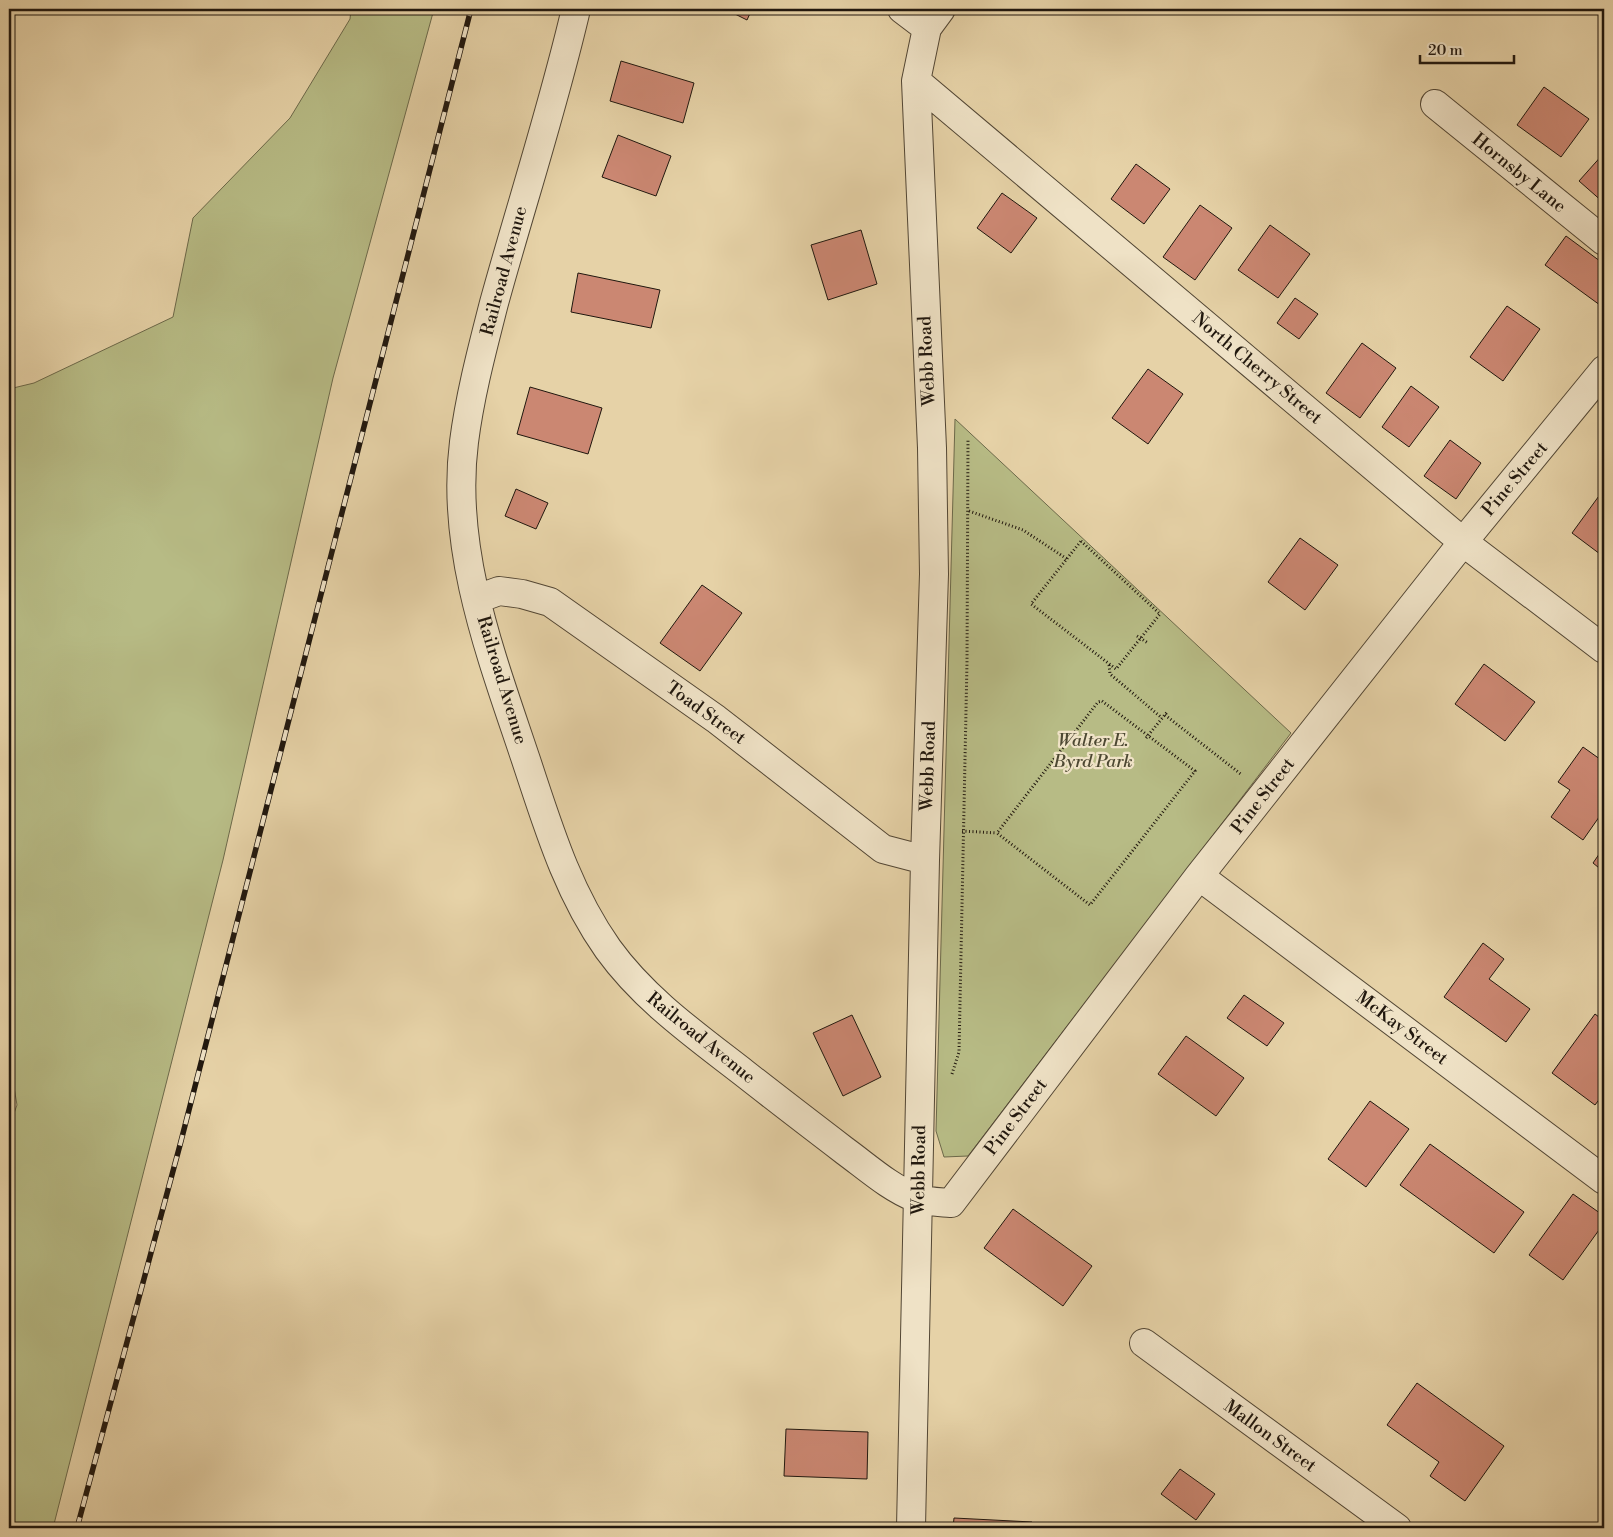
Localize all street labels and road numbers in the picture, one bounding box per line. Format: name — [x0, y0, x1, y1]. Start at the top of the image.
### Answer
street label: Hornsby Lane — [1467, 128, 1571, 218]
street label: Railroad Avenue — [476, 204, 532, 338]
street label: North Cherry Street — [1187, 307, 1327, 429]
street label: Webb Road — [913, 315, 941, 408]
street label: Pine Street — [1477, 436, 1553, 521]
street label: Railroad Avenue — [472, 613, 532, 747]
street label: Toad Street — [662, 676, 751, 750]
street label: Webb Road — [915, 720, 941, 812]
street label: Pine Street — [1226, 753, 1300, 839]
street label: McKay Street — [1351, 986, 1453, 1070]
street label: Railroad Avenue — [642, 987, 760, 1089]
street label: Pine Street — [980, 1073, 1053, 1160]
street label: Webb Road — [907, 1124, 931, 1216]
street label: Mallon Street — [1219, 1395, 1321, 1478]

